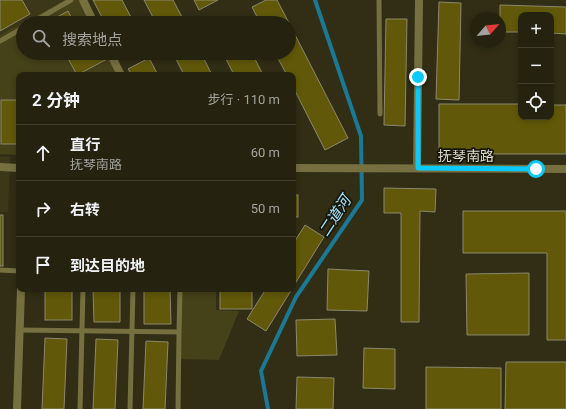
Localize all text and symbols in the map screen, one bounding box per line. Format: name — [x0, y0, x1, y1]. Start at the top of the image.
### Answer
north arrow — [470, 12, 506, 48]
map controls — [518, 12, 554, 120]
button: + — [518, 12, 554, 48]
search box — [16, 16, 296, 60]
icon: search — [30, 27, 52, 49]
text: 搜索地点 — [62, 31, 122, 49]
button: − — [518, 48, 554, 84]
route end — [409, 68, 427, 86]
button: locate — [518, 84, 554, 120]
text: 2 分钟 — [32, 90, 80, 110]
text: 步行 · 110 m — [208, 92, 280, 107]
text: 直行 — [70, 136, 100, 154]
icon: ahead — [32, 142, 54, 164]
text: 60 m — [251, 145, 280, 160]
street label: 抚琴南路 — [438, 148, 494, 164]
text: 抚琴南路 — [70, 157, 122, 172]
route start — [527, 160, 545, 178]
water label: 二道河 — [315, 190, 356, 240]
icon: right — [32, 198, 54, 220]
text: 右转 — [70, 201, 100, 219]
text: 50 m — [251, 201, 280, 216]
icon: arrive — [32, 254, 54, 276]
text: 到达目的地 — [70, 257, 145, 275]

